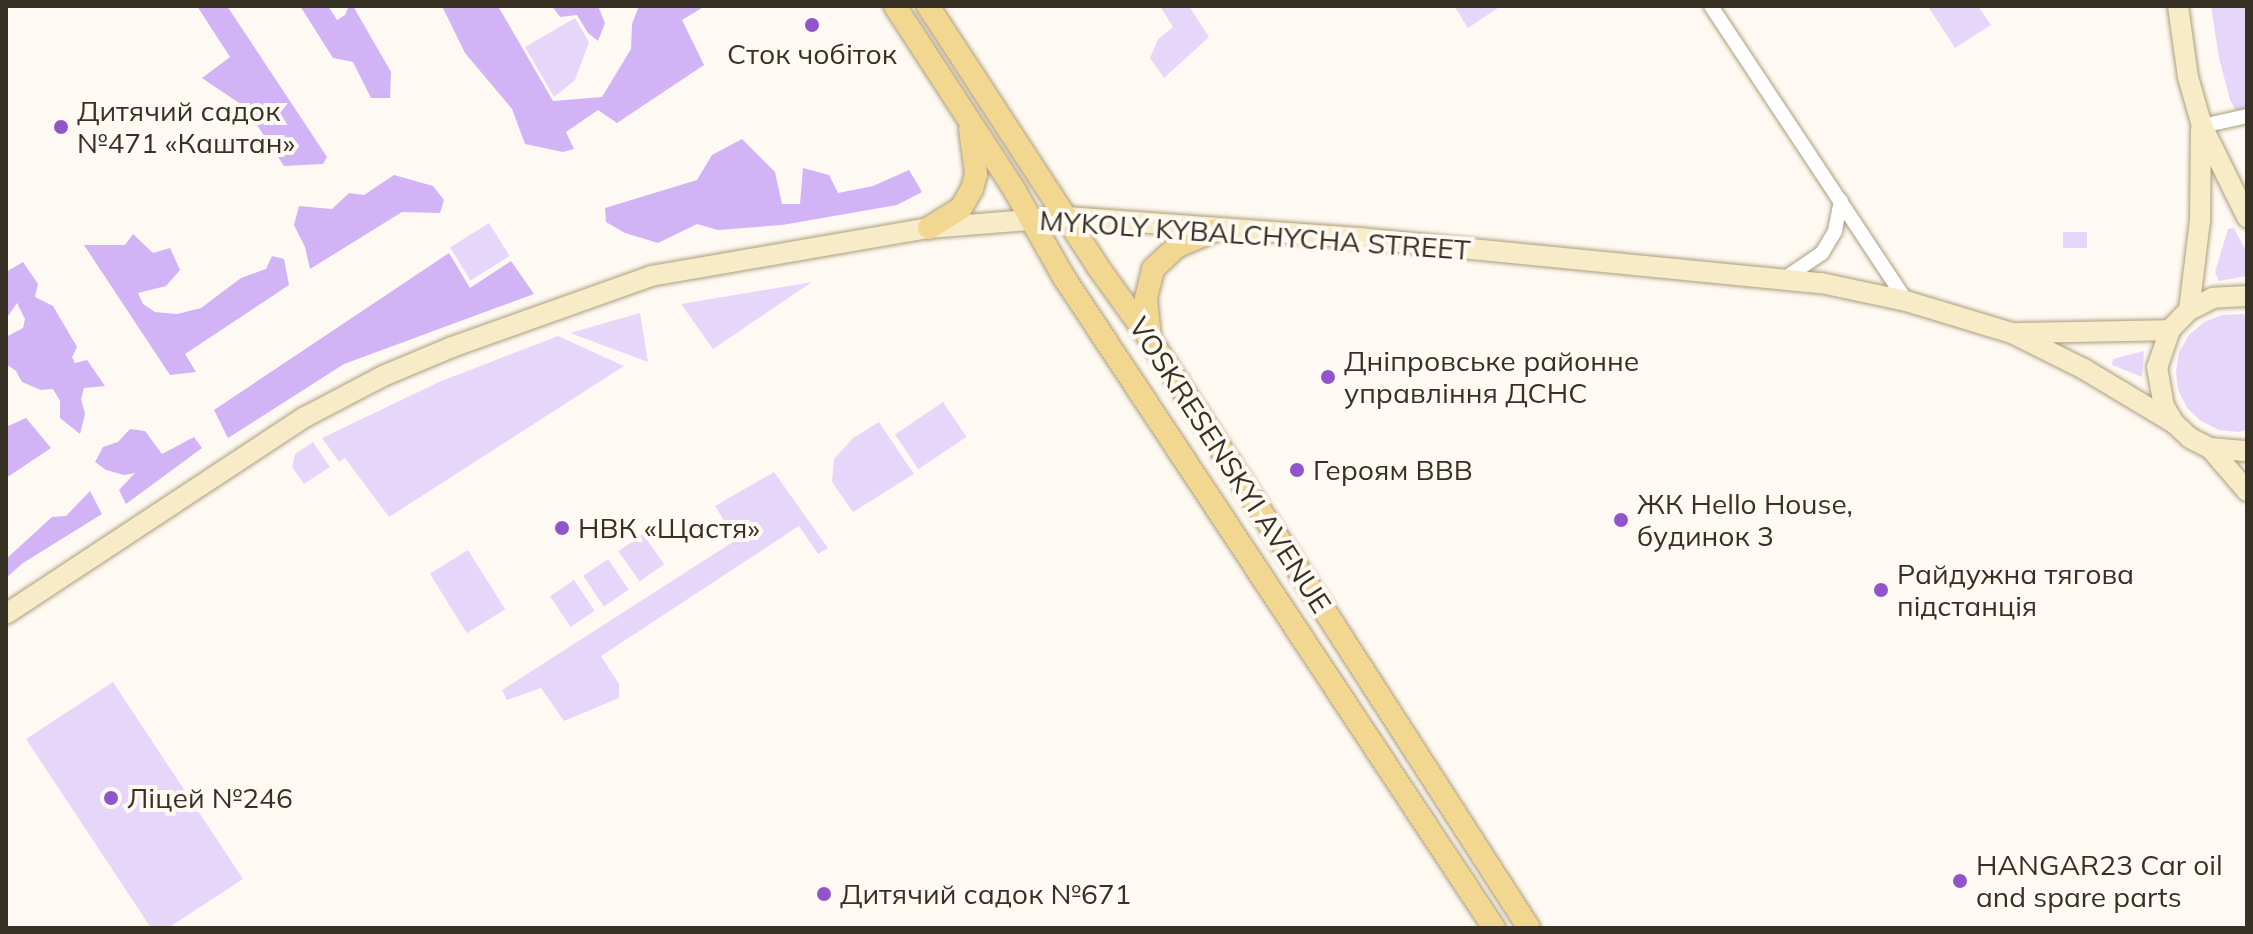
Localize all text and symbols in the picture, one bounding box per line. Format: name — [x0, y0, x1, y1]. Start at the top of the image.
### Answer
marker: Сток чобіток — [803, 16, 821, 34]
place label: Сток чобіток — [727, 37, 897, 71]
place label: Дитячий садок №471 «Каштан» — [77, 94, 295, 160]
marker: Дитячий садок №471 «Каштан» — [52, 118, 70, 136]
street label: MYKOLY KYBALCHYCHA STREET — [1038, 203, 1472, 267]
street label: VOSKRESENSKYI AVENUE — [1122, 311, 1338, 619]
place label: Дніпровське районне управління ДСНС — [1344, 344, 1639, 410]
marker: Дніпровське районне управління ДСНС — [1319, 368, 1337, 386]
place label: Героям ВВВ — [1313, 453, 1473, 487]
marker: Героям ВВВ — [1288, 461, 1306, 479]
place label: ЖК Hello House, будинок 3 — [1637, 487, 1853, 553]
place label: НВК «Щастя» — [578, 511, 760, 545]
marker: ЖК Hello House, будинок 3 — [1612, 511, 1630, 529]
marker: НВК «Щастя» — [553, 519, 571, 537]
place label: Райдужна тягова пiдстанцiя — [1897, 557, 2134, 623]
marker: Райдужна тягова пiдстанцiя — [1872, 581, 1890, 599]
place label: Ліцей №246 — [127, 781, 293, 815]
marker: Ліцей №246 — [102, 789, 120, 807]
place label: HANGAR23 Car oil and spare parts — [1976, 848, 2223, 914]
marker: HANGAR23 Car oil and spare parts — [1951, 872, 1969, 890]
place label: Дитячий садок №671 — [840, 877, 1131, 911]
marker: Дитячий садок №671 — [815, 885, 833, 903]

